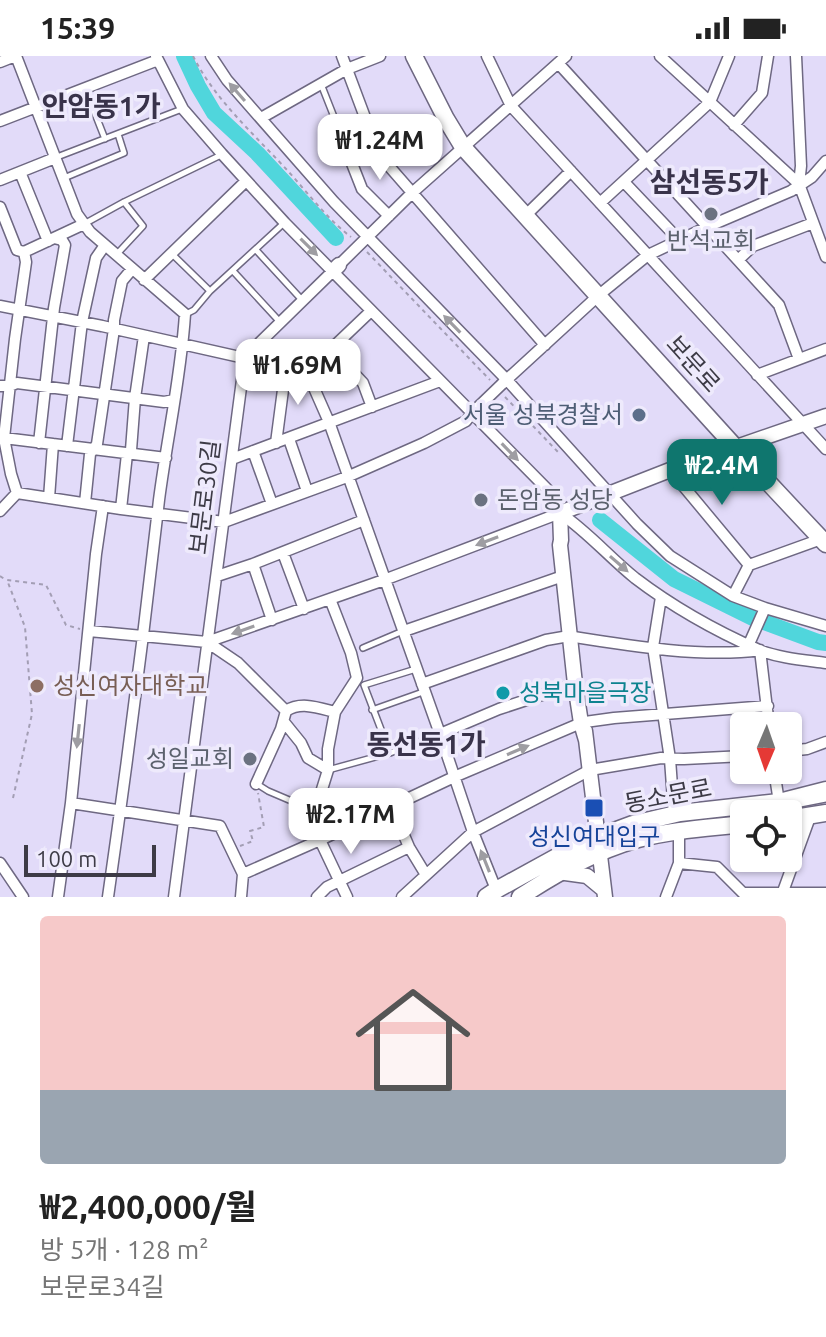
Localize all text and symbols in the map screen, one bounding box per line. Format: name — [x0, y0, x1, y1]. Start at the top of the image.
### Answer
text: 15:39 — [40, 11, 115, 45]
one-way arrow — [229, 83, 247, 102]
district label: 안암동1가 — [42, 90, 161, 121]
pin: ₩1.24M — [315, 114, 445, 182]
text: ₩1.24M — [336, 125, 424, 154]
district label: 삼선동5가 — [650, 166, 769, 197]
marker: 반석교회 — [702, 205, 720, 223]
place label: 반석교회 — [667, 227, 755, 254]
one-way arrow — [299, 237, 318, 256]
one-way arrow — [443, 315, 462, 334]
street label: 보문로 — [661, 330, 726, 397]
pin: ₩1.69M — [233, 339, 363, 407]
text: ₩1.69M — [254, 350, 342, 379]
place label: 서울 성북경찰서 — [463, 401, 623, 428]
marker: 서울 성북경찰서 — [630, 406, 648, 424]
street label: 보문로30길 — [184, 438, 225, 556]
pin: ₩2.4M — [666, 439, 778, 507]
one-way arrow — [501, 442, 519, 461]
text: ₩2.4M — [685, 450, 759, 479]
place label: 돈암동 성당 — [497, 486, 613, 513]
marker: 돈암동 성당 — [472, 491, 490, 509]
one-way arrow — [475, 535, 499, 548]
one-way arrow — [609, 555, 629, 572]
one-way arrow — [231, 624, 255, 636]
place label: 성신여자대학교 — [53, 672, 208, 699]
marker: 성신여자대학교 — [28, 677, 46, 695]
place label: 성북마을극장 — [519, 679, 651, 706]
marker: 성북마을극장 — [494, 684, 512, 702]
north arrow — [730, 712, 802, 784]
map controls — [730, 712, 802, 872]
one-way arrow — [71, 724, 84, 749]
district label: 동선동1가 — [367, 728, 486, 759]
one-way arrow — [506, 744, 530, 757]
place label: 성일교회 — [146, 745, 234, 772]
marker: 성일교회 — [241, 750, 259, 768]
street label: 동소문로 — [622, 774, 714, 817]
pin: ₩2.17M — [286, 788, 416, 856]
marker: 성신여대입구 — [583, 797, 605, 819]
text: ₩2.17M — [307, 799, 395, 828]
button: locate — [730, 800, 802, 872]
place label: 성신여대입구 — [528, 823, 660, 850]
scale bar — [24, 841, 156, 877]
text: 100 m — [36, 846, 97, 871]
one-way arrow — [478, 849, 491, 873]
icon: home — [341, 968, 485, 1112]
text: ₩2,400,000/월 — [40, 1187, 257, 1225]
text: 방 5개 · 128 m² — [40, 1235, 208, 1264]
text: 보문로34길 — [40, 1272, 165, 1301]

